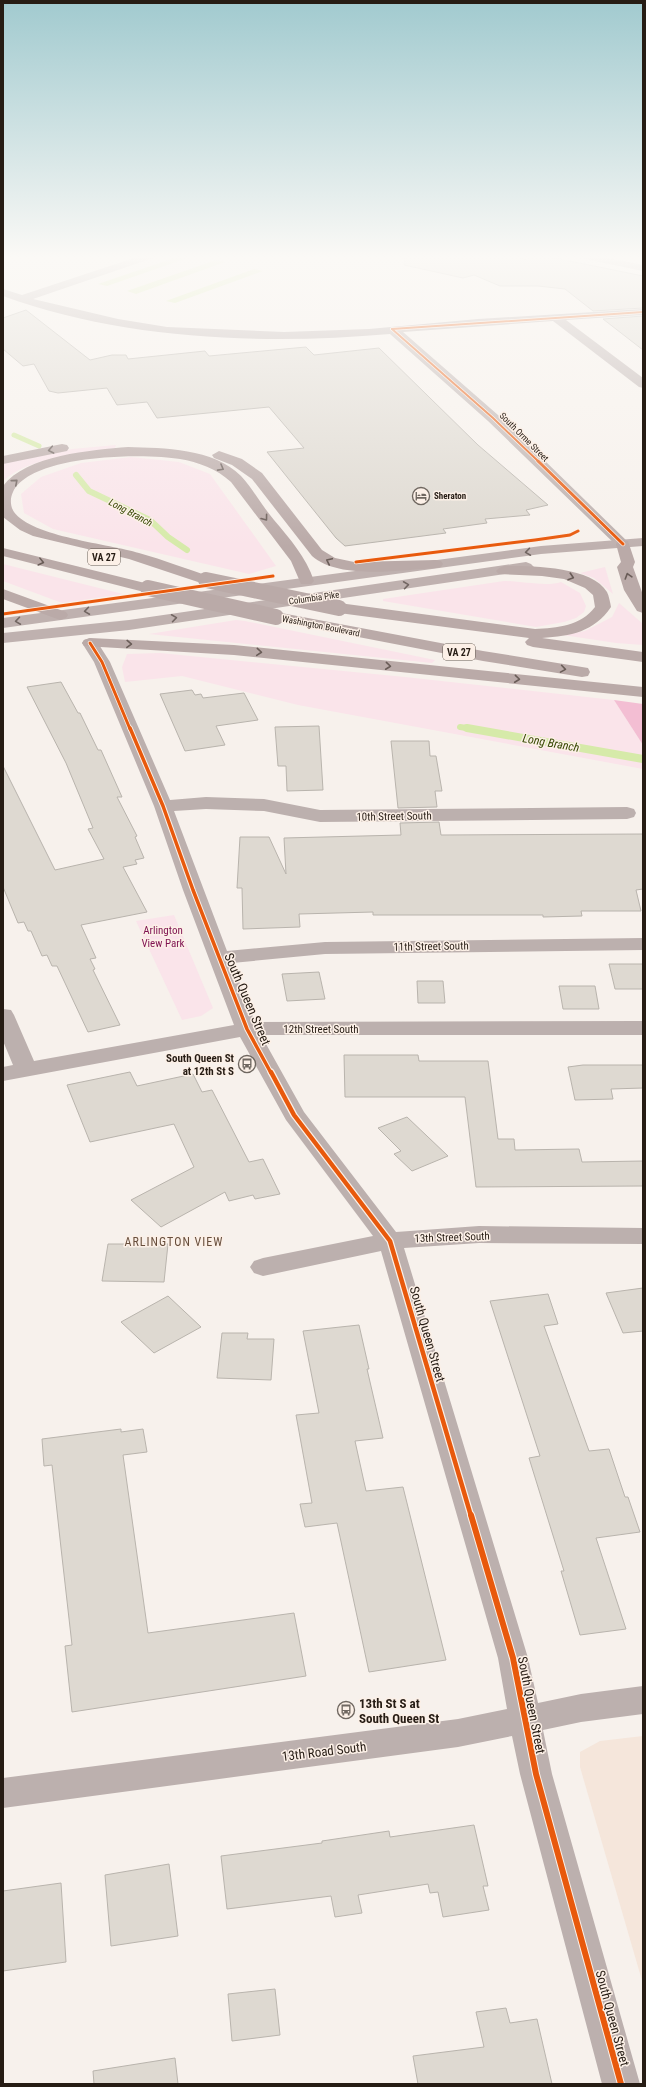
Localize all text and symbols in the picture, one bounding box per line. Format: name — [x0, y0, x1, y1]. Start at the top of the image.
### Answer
street label: South Orme Street — [498, 411, 551, 464]
one-way arrow — [47, 445, 54, 454]
one-way arrow — [217, 463, 224, 471]
one-way arrow — [11, 479, 18, 486]
hotel icon: Sheraton — [411, 486, 431, 506]
place label: Sheraton — [434, 491, 466, 501]
water label: Long Branch — [107, 496, 155, 529]
one-way arrow — [260, 514, 268, 521]
one-way arrow — [525, 547, 531, 556]
road number: VA 27 — [88, 549, 120, 565]
one-way arrow — [37, 557, 44, 566]
one-way arrow — [325, 558, 333, 566]
one-way arrow — [567, 572, 574, 581]
one-way arrow — [624, 572, 633, 579]
one-way arrow — [403, 581, 409, 590]
street label: Columbia Pike — [288, 590, 340, 606]
one-way arrow — [84, 606, 90, 615]
one-way arrow — [171, 614, 177, 623]
street label: Washington Boulevard — [281, 614, 361, 638]
one-way arrow — [14, 616, 21, 625]
one-way arrow — [126, 639, 132, 648]
road number: VA 27 — [443, 644, 475, 660]
one-way arrow — [256, 647, 262, 656]
one-way arrow — [385, 661, 391, 670]
one-way arrow — [560, 664, 566, 673]
one-way arrow — [514, 674, 520, 683]
water label: Long Branch — [522, 731, 581, 755]
street label: 10th Street South — [356, 809, 432, 824]
park label: Arlington View Park — [141, 924, 185, 950]
street label: 11th Street South — [393, 939, 469, 954]
street label: South Queen Street — [221, 951, 274, 1048]
street label: 12th Street South — [283, 1023, 359, 1036]
place label: South Queen St at 12th St S — [166, 1052, 235, 1078]
bus stop icon: South Queen St at 12th St S — [237, 1054, 257, 1074]
street label: 13th Street South — [414, 1230, 490, 1245]
district label: ARLINGTON VIEW — [125, 1235, 223, 1249]
street label: South Queen Street — [407, 1285, 448, 1384]
street label: South Queen Street — [515, 1655, 548, 1755]
place label: 13th St S at South Queen St — [359, 1696, 439, 1726]
bus stop icon: 13th St S at South Queen St — [336, 1700, 356, 1720]
street label: 13th Road South — [281, 1739, 367, 1764]
street label: South Queen Street — [593, 1969, 633, 2068]

